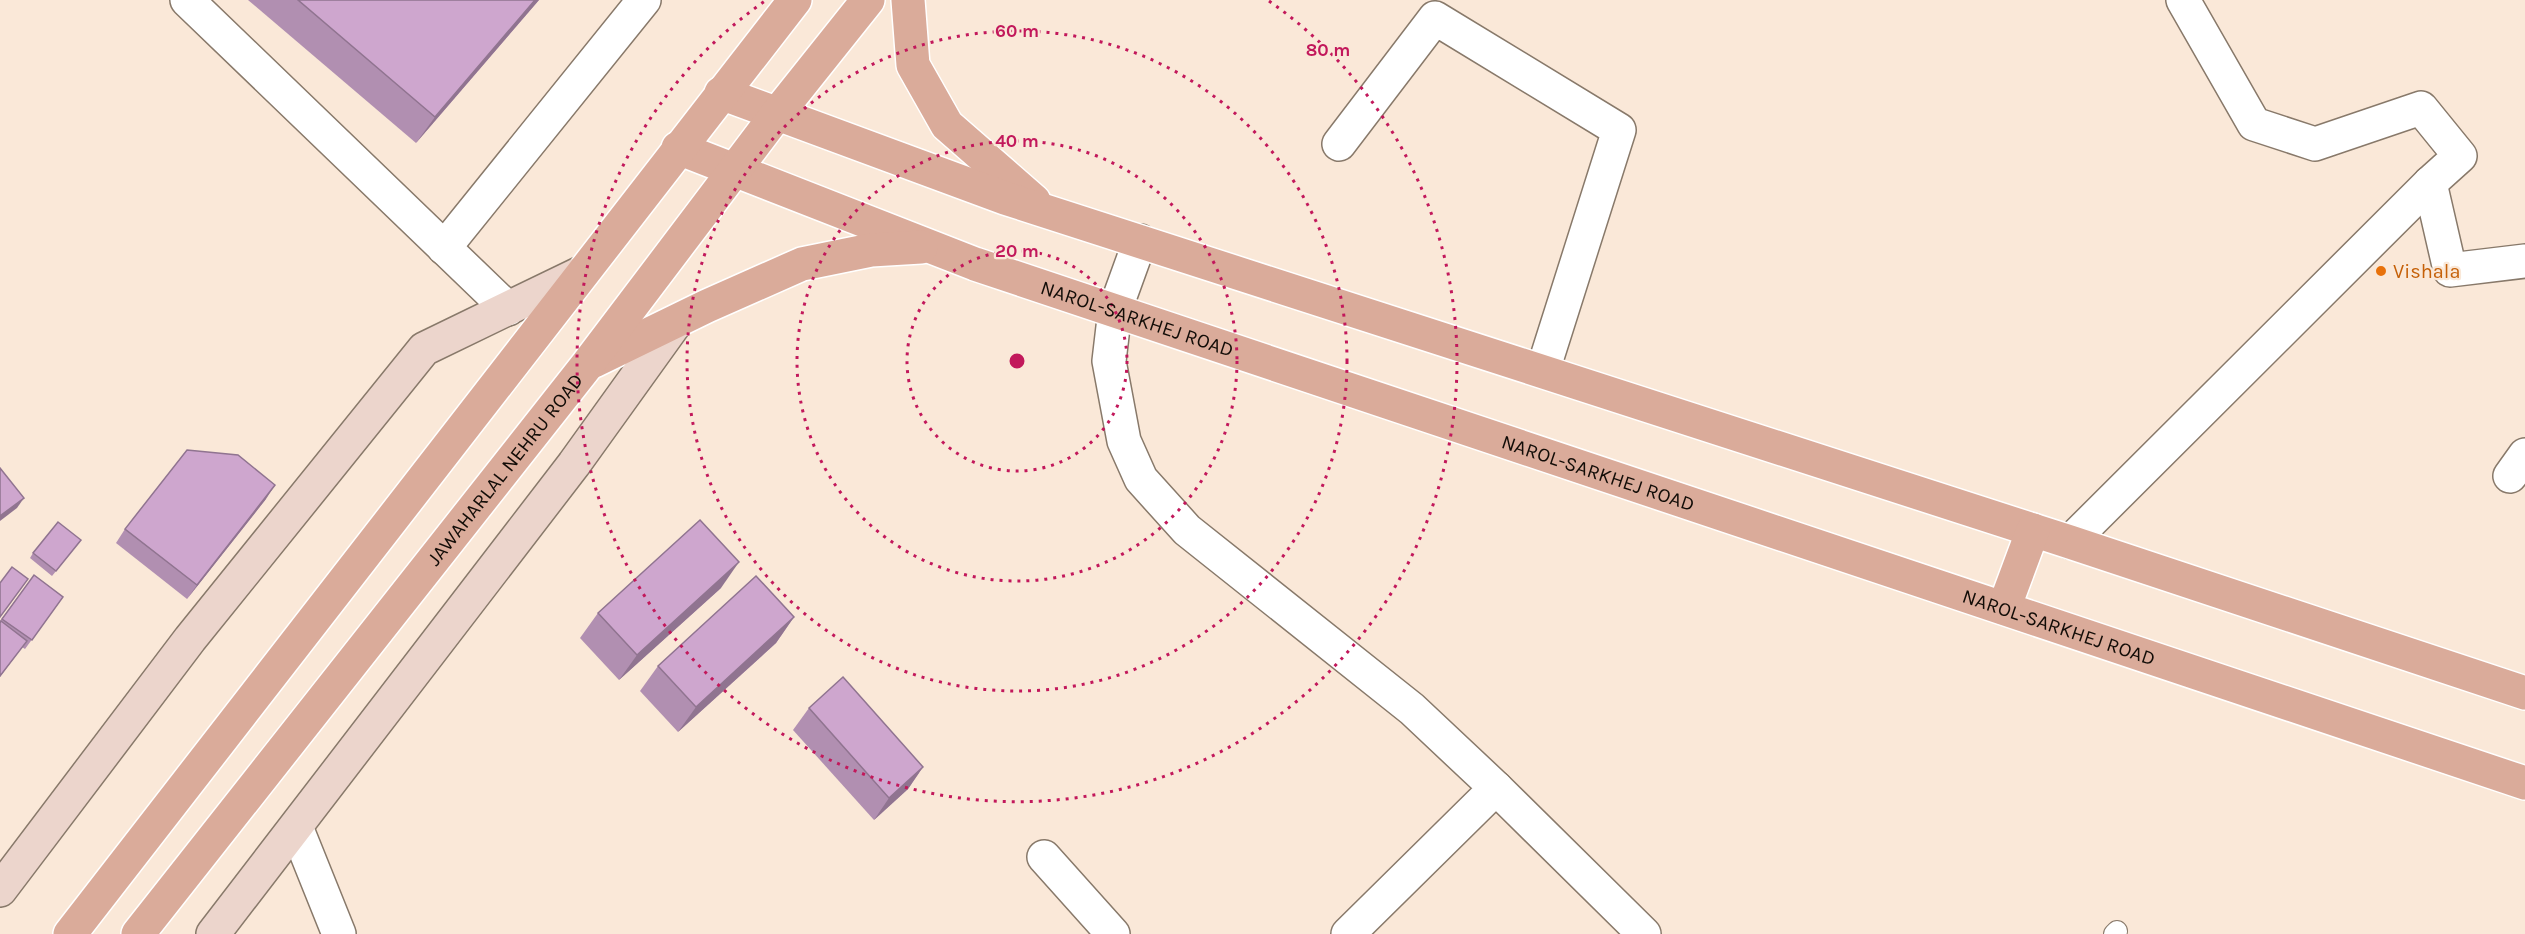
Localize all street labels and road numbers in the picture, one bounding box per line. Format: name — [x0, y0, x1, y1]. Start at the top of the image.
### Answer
street label: NAROL-SARKHEJ ROAD — [1038, 275, 1237, 361]
street label: JAWAHARLAL NEHRU ROAD — [422, 369, 588, 570]
street label: NAROL-SARKHEJ ROAD — [1499, 430, 1698, 516]
street label: NAROL-SARKHEJ ROAD — [1960, 584, 2158, 670]

